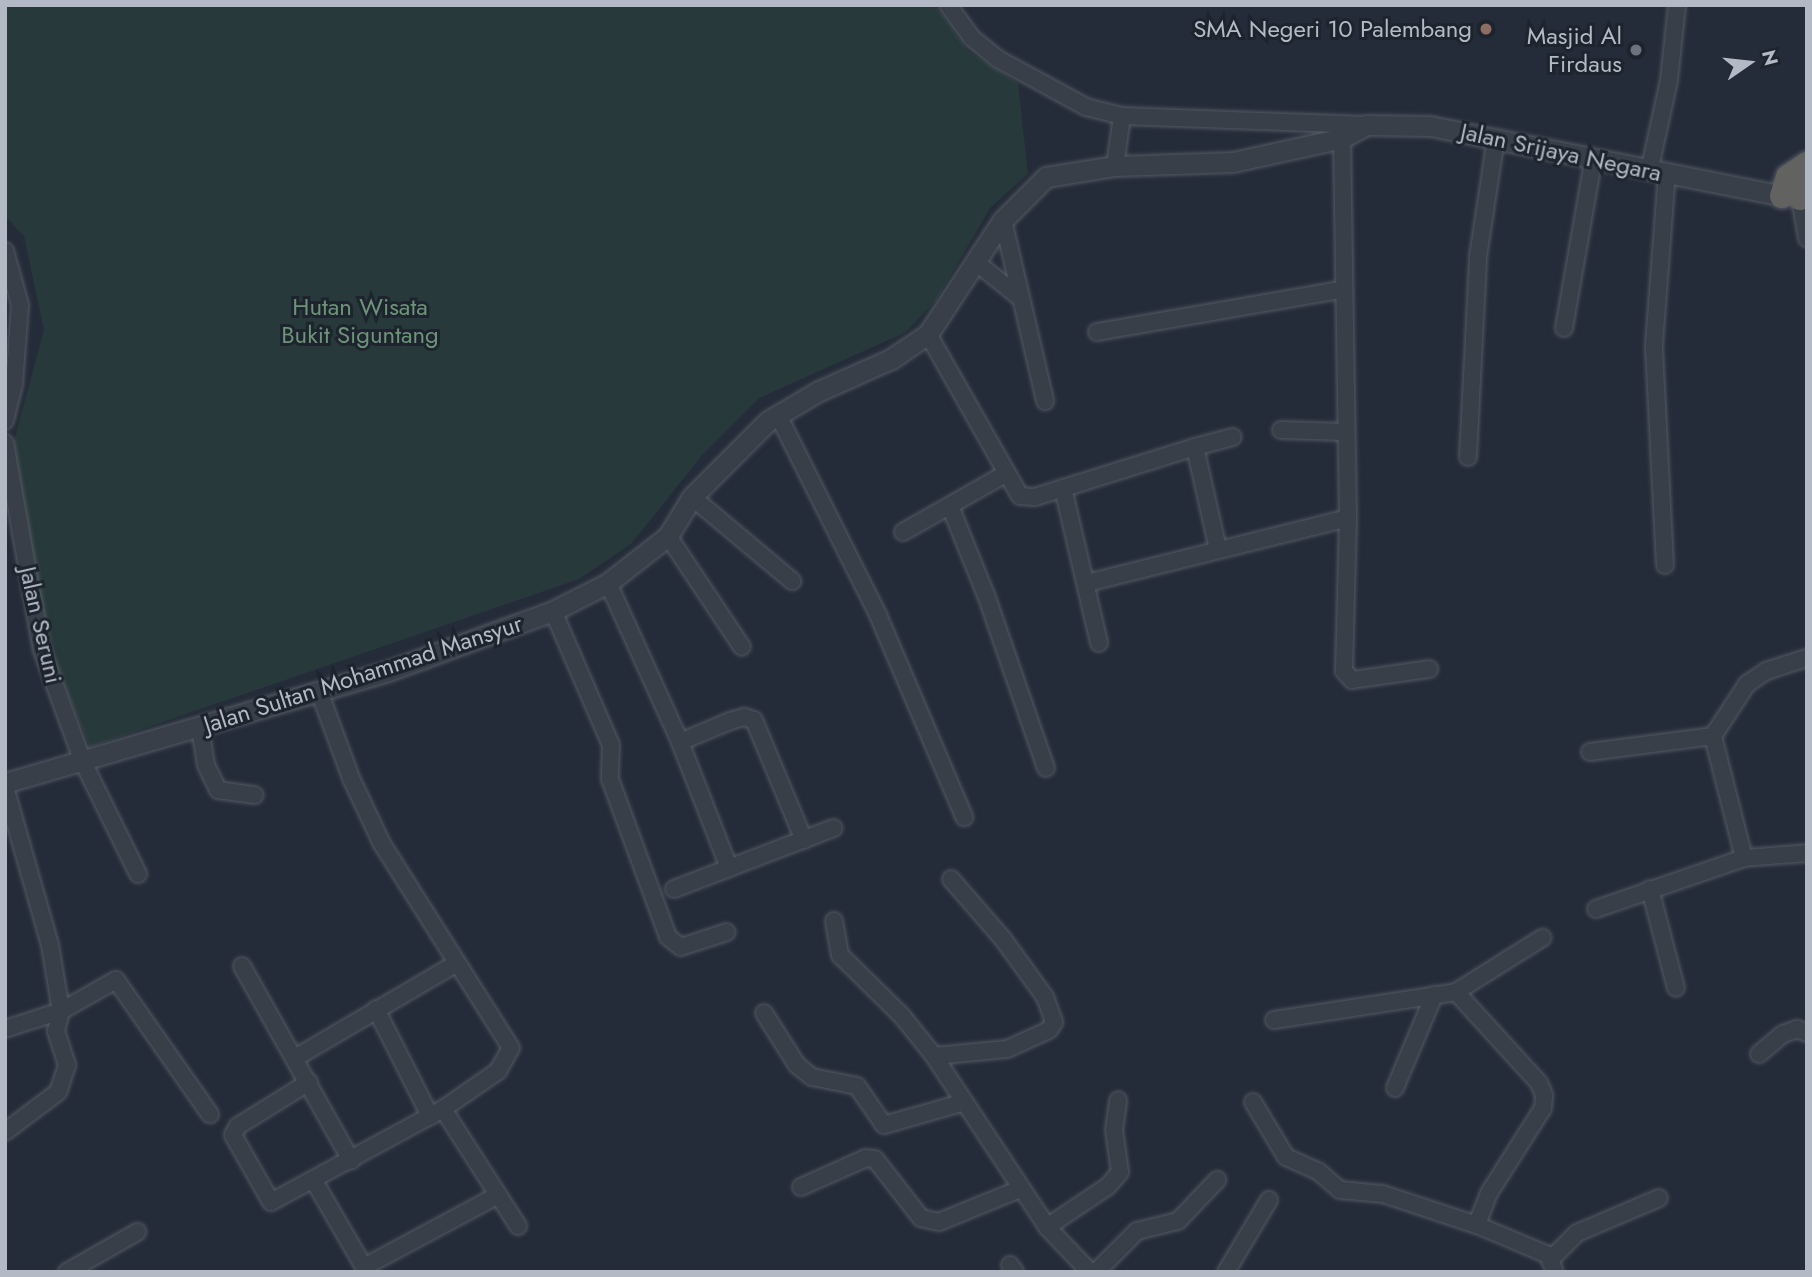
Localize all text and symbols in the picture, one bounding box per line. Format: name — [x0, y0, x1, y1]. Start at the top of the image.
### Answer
place label: SMA Negeri 10 Palembang — [1193, 15, 1472, 43]
marker: SMA Negeri 10 Palembang — [1478, 21, 1494, 37]
place label: Masjid Al Firdaus — [1527, 22, 1622, 78]
north arrow — [1714, 28, 1784, 98]
marker: Masjid Al Firdaus — [1628, 42, 1644, 58]
text: N — [1755, 47, 1785, 68]
street label: Jalan Srijaya Negara — [1458, 117, 1664, 187]
park label: Hutan Wisata Bukit Siguntang — [281, 293, 439, 349]
street label: Jalan Seruni — [14, 564, 68, 686]
street label: Jalan Sultan Mohammad Mansyur — [200, 609, 526, 739]

